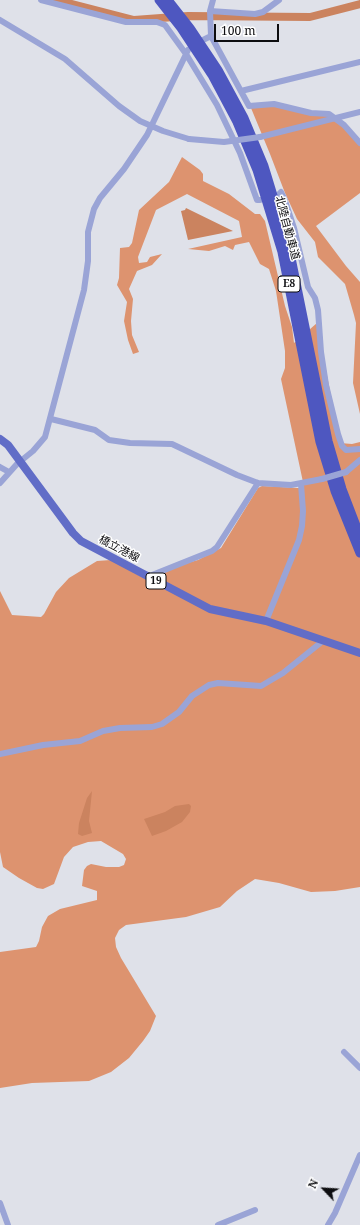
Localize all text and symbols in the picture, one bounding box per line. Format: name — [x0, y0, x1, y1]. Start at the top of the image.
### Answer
scale bar — [216, 16, 281, 42]
text: 100 m — [221, 22, 256, 39]
street label: 北陸自動車道 — [272, 194, 302, 262]
road number: E8 — [278, 276, 300, 292]
street label: 橋立港線 — [96, 533, 142, 565]
road number: 19 — [146, 573, 166, 589]
north arrow — [304, 1169, 344, 1209]
text: N — [304, 1177, 321, 1191]

